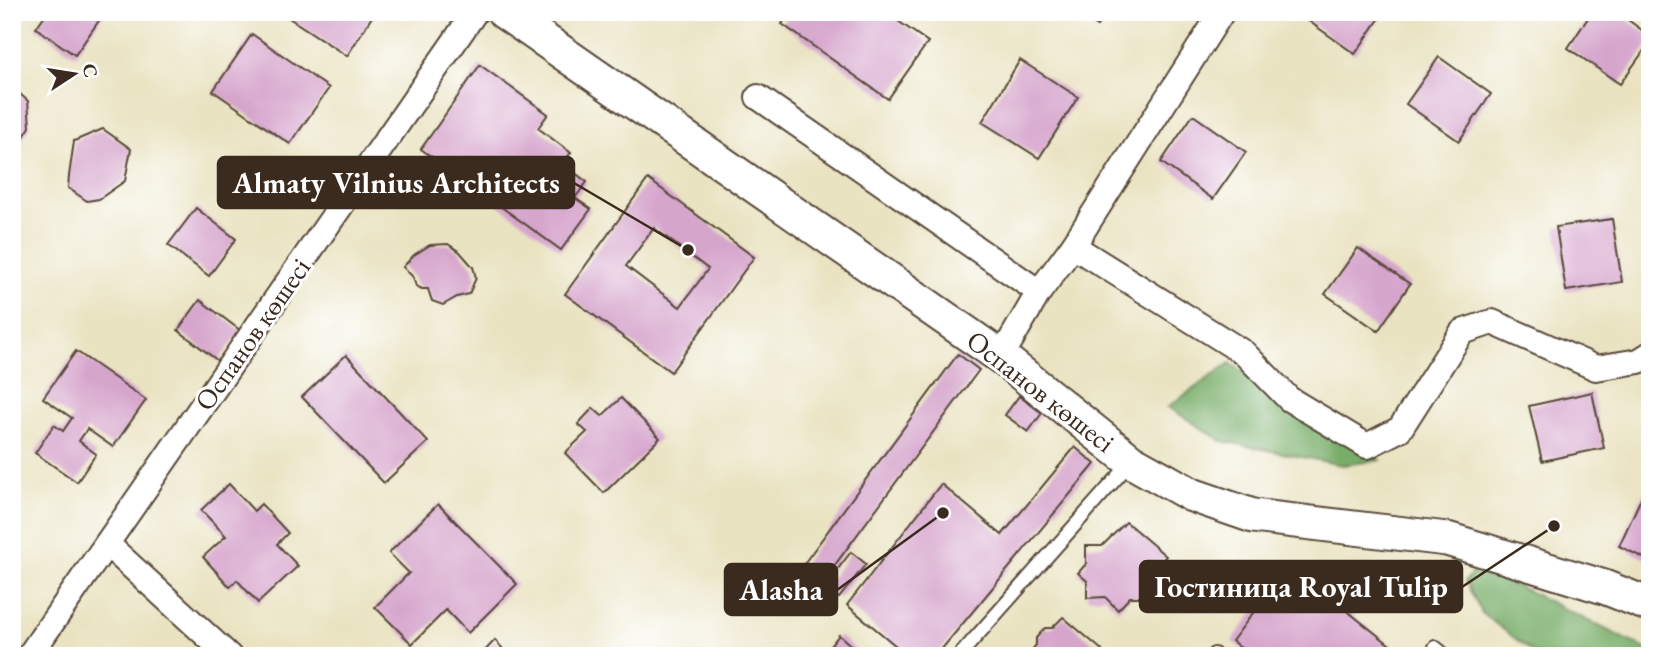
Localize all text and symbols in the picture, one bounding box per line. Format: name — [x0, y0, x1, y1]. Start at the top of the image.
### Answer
north arrow — [38, 38, 108, 108]
text: С — [77, 61, 104, 80]
callout: Almaty Vilnius Architects — [218, 157, 574, 208]
text: Almaty Vilnius Architects — [231, 163, 560, 202]
street label: Оспанов көшесі — [186, 250, 318, 417]
street label: Оспанов көшесі — [960, 322, 1123, 460]
callout: Гостиница Royal Tulip — [1140, 561, 1462, 612]
callout: Alasha — [725, 564, 837, 615]
text: Гостиница Royal Tulip — [1154, 567, 1448, 606]
text: Alasha — [738, 570, 824, 609]

